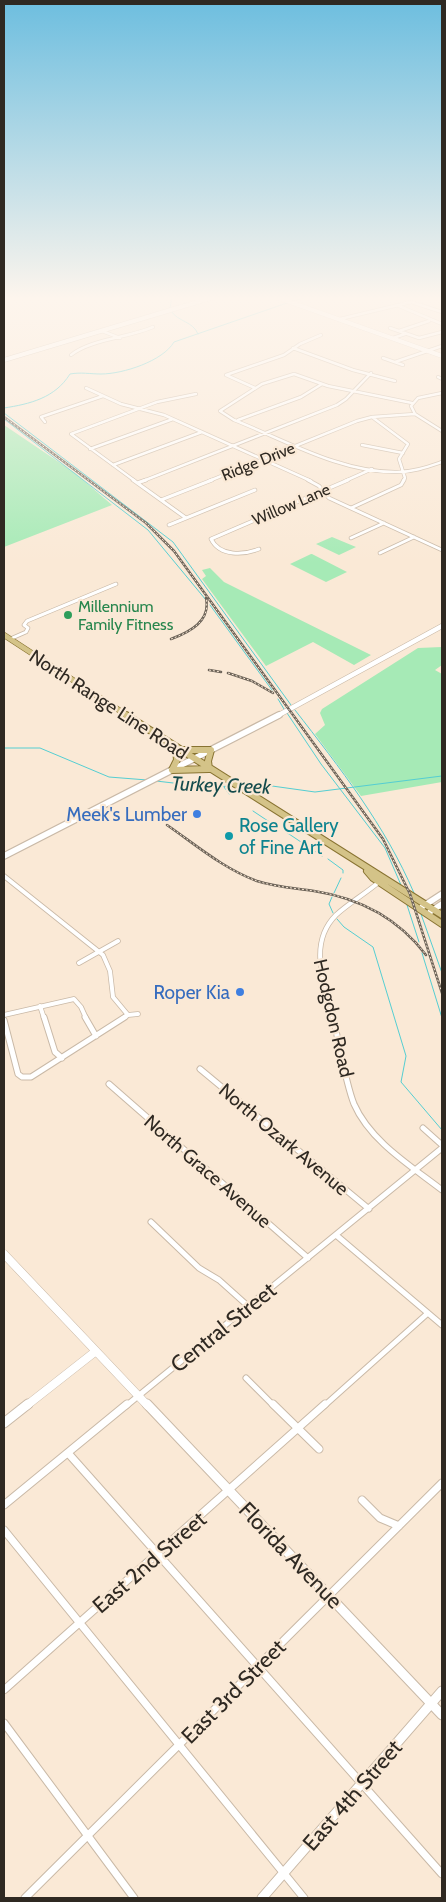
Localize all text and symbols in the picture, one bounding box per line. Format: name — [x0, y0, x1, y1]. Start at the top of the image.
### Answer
street label: Ridge Drive — [219, 438, 298, 485]
street label: Willow Lane — [249, 480, 333, 529]
place label: Millennium Family Fitness — [78, 597, 174, 634]
marker: Millennium Family Fitness — [62, 609, 74, 621]
street label: North Range Line Road — [25, 645, 192, 764]
water label: Turkey Creek — [171, 771, 273, 799]
place label: Meek's Lumber — [66, 803, 187, 826]
marker: Meek's Lumber — [191, 808, 203, 820]
place label: Rose Gallery of Fine Art — [239, 814, 339, 859]
marker: Rose Gallery of Fine Art — [223, 830, 235, 842]
street label: Hodgdon Road — [309, 957, 358, 1080]
place label: Roper Kia — [154, 981, 230, 1004]
marker: Roper Kia — [234, 986, 246, 998]
street label: North Ozark Avenue — [214, 1078, 353, 1200]
street label: North Grace Avenue — [139, 1110, 276, 1233]
street label: Central Street — [165, 1276, 282, 1378]
street label: Florida Avenue — [233, 1496, 348, 1614]
street label: East 2nd Street — [87, 1505, 212, 1619]
street label: East 3rd Street — [176, 1633, 292, 1749]
street label: East 4th Street — [297, 1734, 408, 1856]

